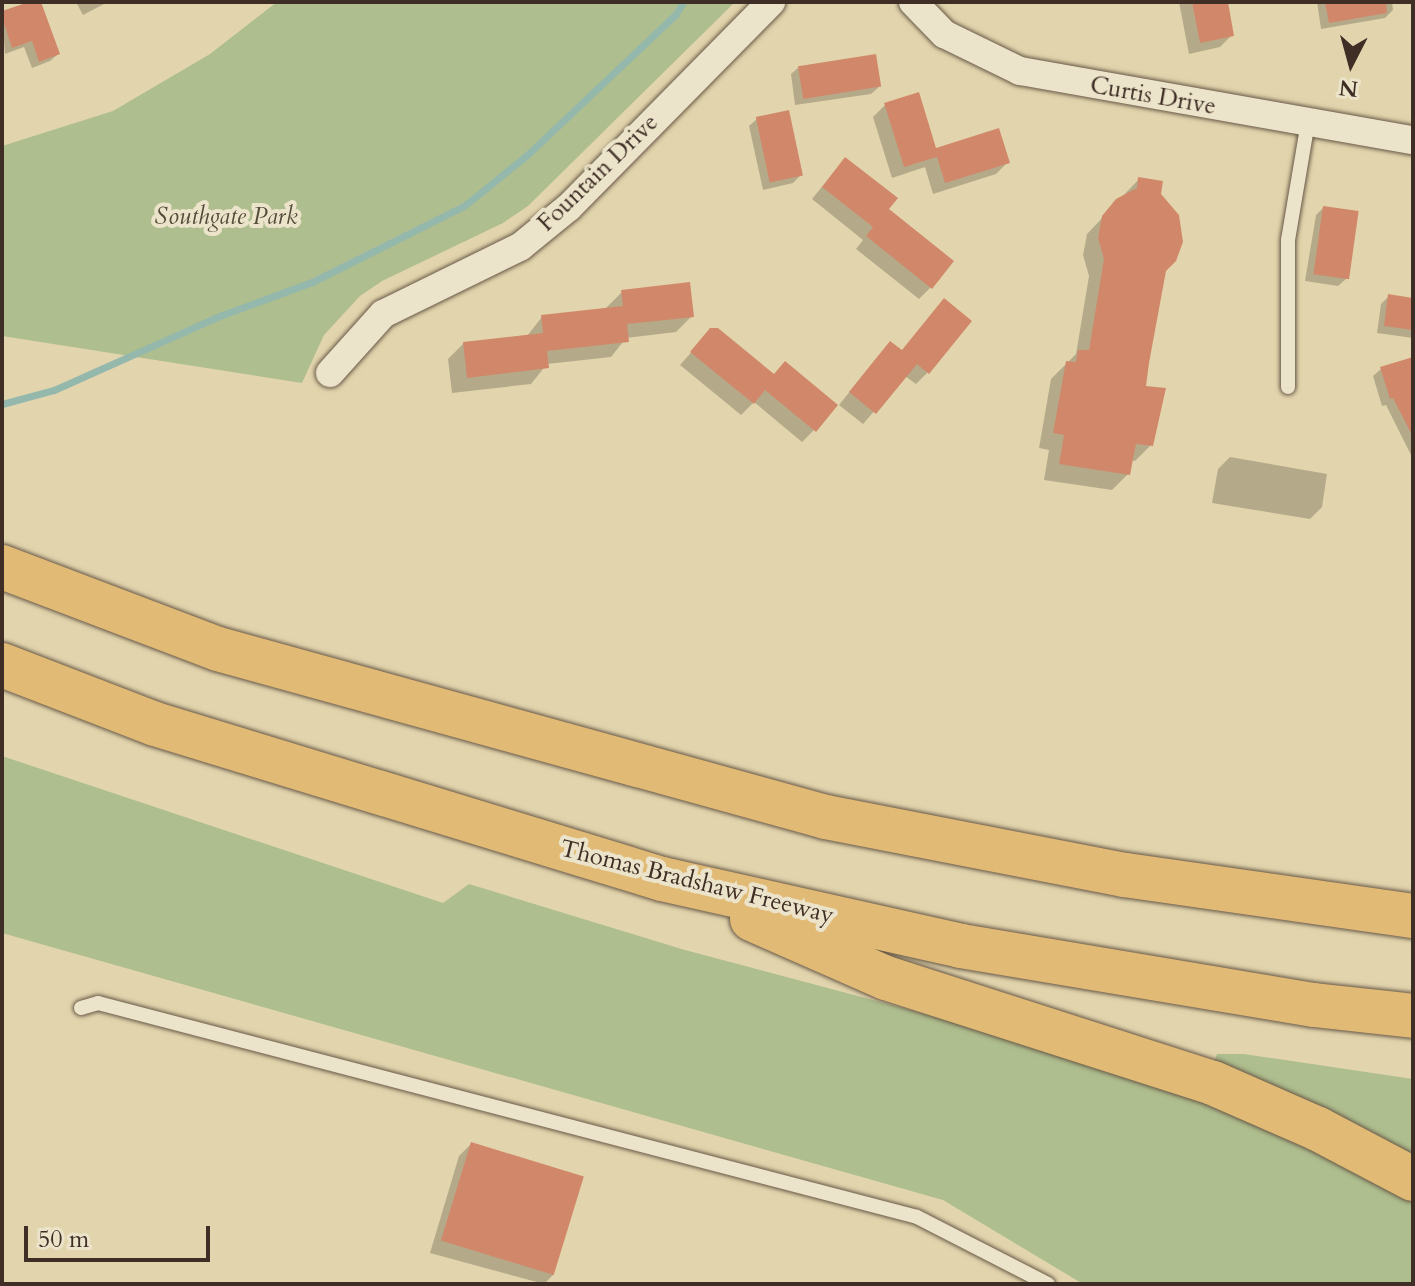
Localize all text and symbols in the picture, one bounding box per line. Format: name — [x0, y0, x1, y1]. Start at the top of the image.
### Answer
north arrow — [1311, 24, 1391, 104]
street label: Curtis Drive — [1088, 71, 1218, 121]
text: N — [1337, 72, 1360, 104]
street label: Fountain Drive — [532, 108, 664, 238]
park label: Southgate Park — [154, 203, 298, 231]
street label: Thomas Bradshaw Freeway — [557, 834, 837, 930]
scale bar — [28, 1210, 214, 1260]
text: 50 m — [38, 1223, 89, 1256]

